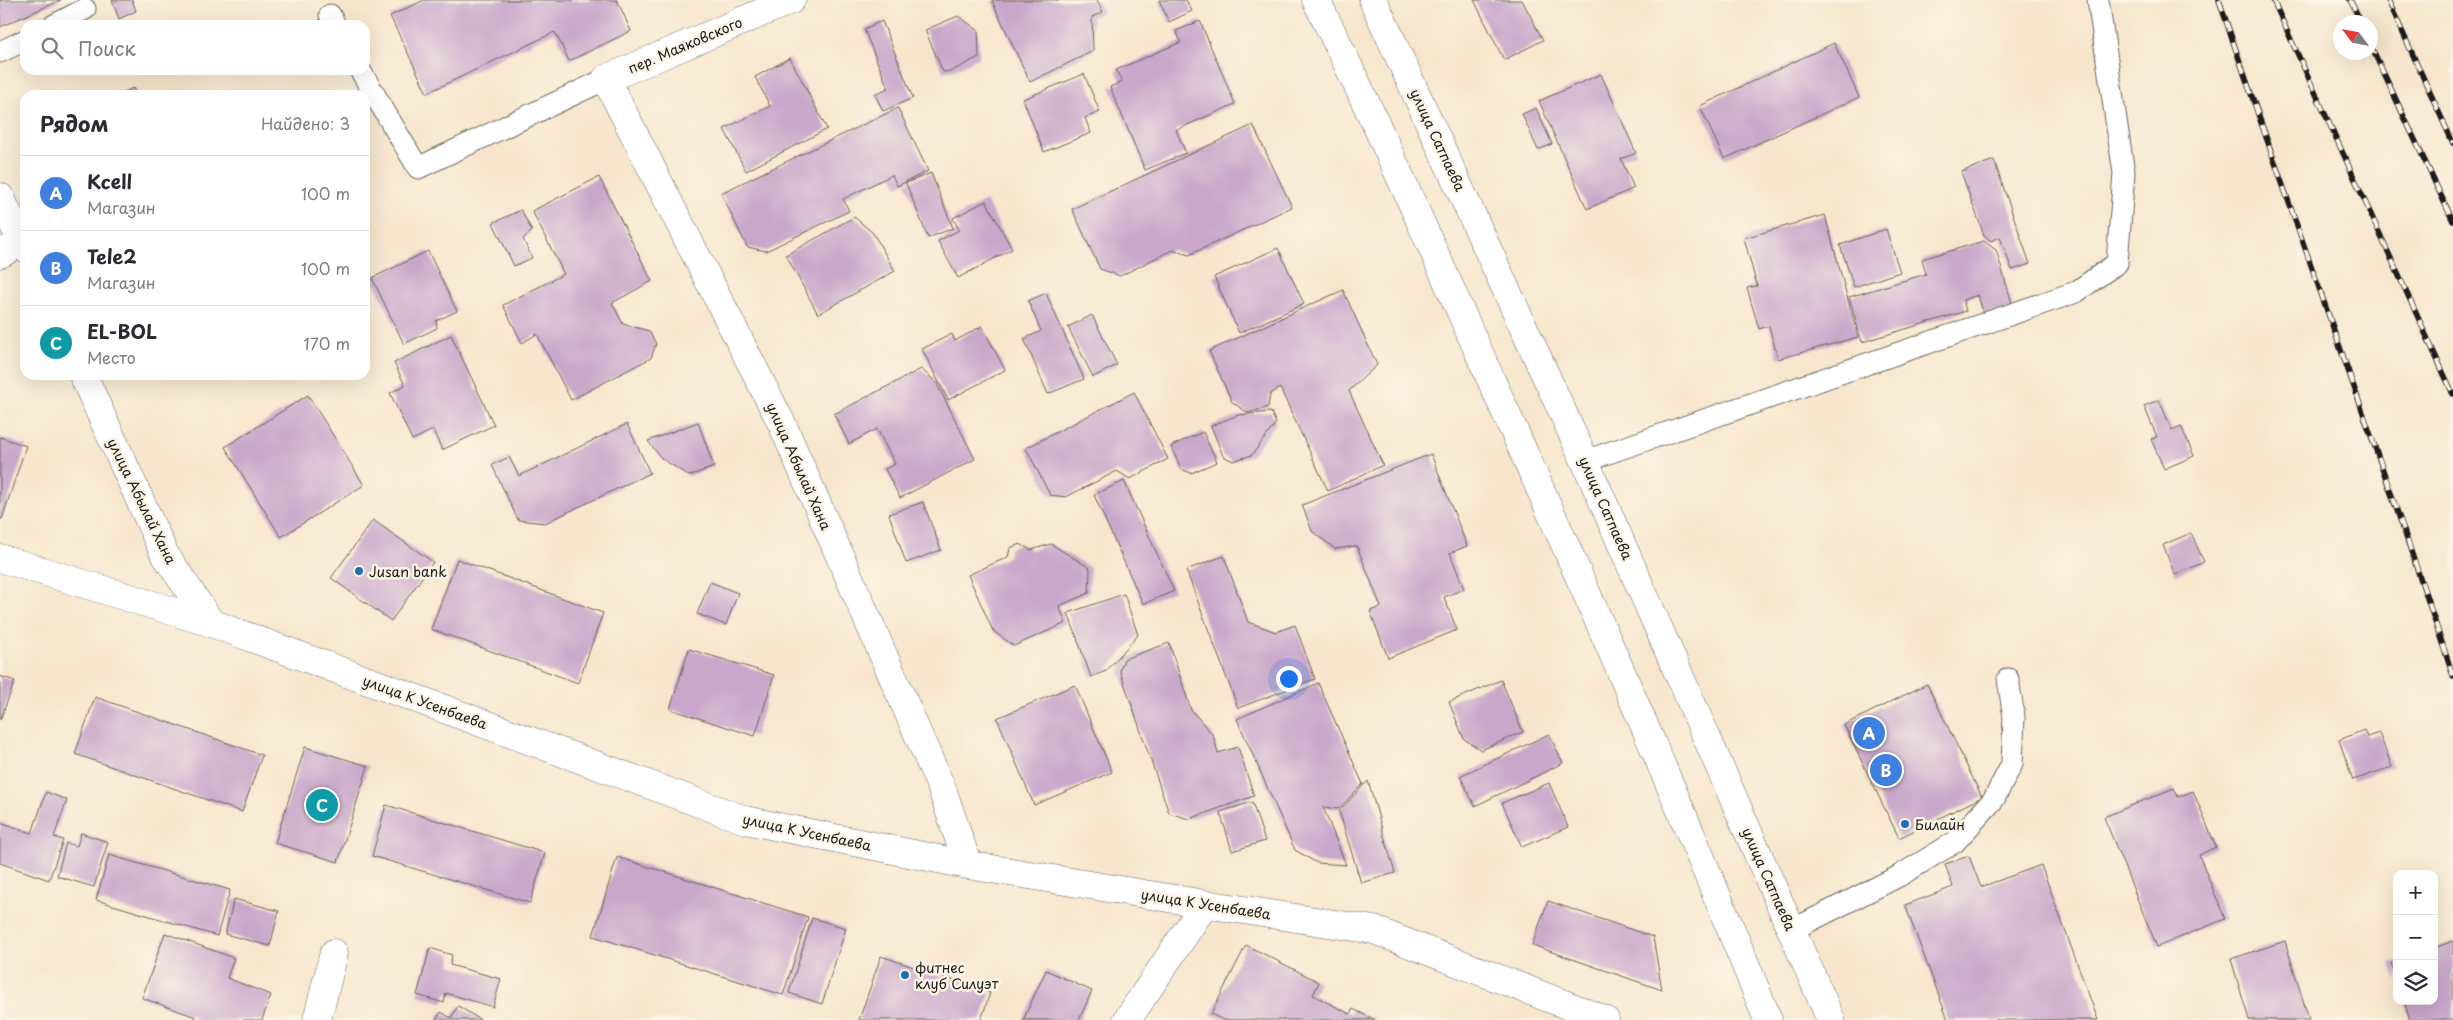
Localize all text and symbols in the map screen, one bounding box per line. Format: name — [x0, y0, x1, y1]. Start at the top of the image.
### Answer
street label: пер. Маяковского — [624, 11, 746, 79]
north arrow — [2333, 15, 2378, 60]
search box — [20, 20, 370, 75]
icon: search — [38, 34, 66, 62]
text: Поиск — [78, 34, 136, 62]
street label: улица Сатпаева — [1405, 85, 1471, 195]
text: Рядом — [40, 107, 108, 139]
text: Найдено: 3 — [261, 111, 350, 135]
text: Kcell — [87, 167, 132, 195]
text: A — [50, 181, 62, 205]
text: 100 m — [301, 181, 350, 205]
text: Магазин — [87, 195, 156, 219]
text: Tele2 — [87, 242, 136, 270]
text: B — [51, 256, 61, 280]
text: 100 m — [301, 256, 350, 280]
text: Магазин — [87, 270, 156, 294]
text: EL-BOL — [87, 317, 157, 345]
text: C — [50, 331, 62, 355]
text: 170 m — [304, 331, 350, 355]
text: Место — [87, 345, 136, 369]
street label: улица Абылай Хана — [761, 399, 837, 533]
street label: улица Абылай Хана — [102, 434, 182, 568]
street label: улица Сатпаева — [1574, 453, 1638, 563]
place label: Jusan bank — [369, 561, 447, 582]
marker: Jusan bank — [353, 565, 365, 577]
your location — [1276, 666, 1302, 692]
street label: улица К Усенбаева — [360, 670, 490, 734]
pin: A — [1853, 714, 1885, 752]
pin: B — [1870, 751, 1902, 789]
pin: C — [306, 786, 338, 824]
street label: улица К Усенбаева — [741, 808, 874, 856]
place label: Билайн — [1915, 814, 1965, 835]
marker: Билайн — [1899, 818, 1911, 830]
street label: улица Сатпаева — [1737, 824, 1801, 934]
map controls — [2393, 870, 2438, 1005]
button: + — [2393, 870, 2438, 915]
street label: улица К Усенбаева — [1140, 883, 1273, 925]
button: − — [2393, 915, 2438, 960]
place label: фитнес клуб Силуэт — [915, 957, 999, 994]
button: layers — [2393, 960, 2438, 1005]
marker: фитнес клуб Силуэт — [899, 969, 911, 981]

